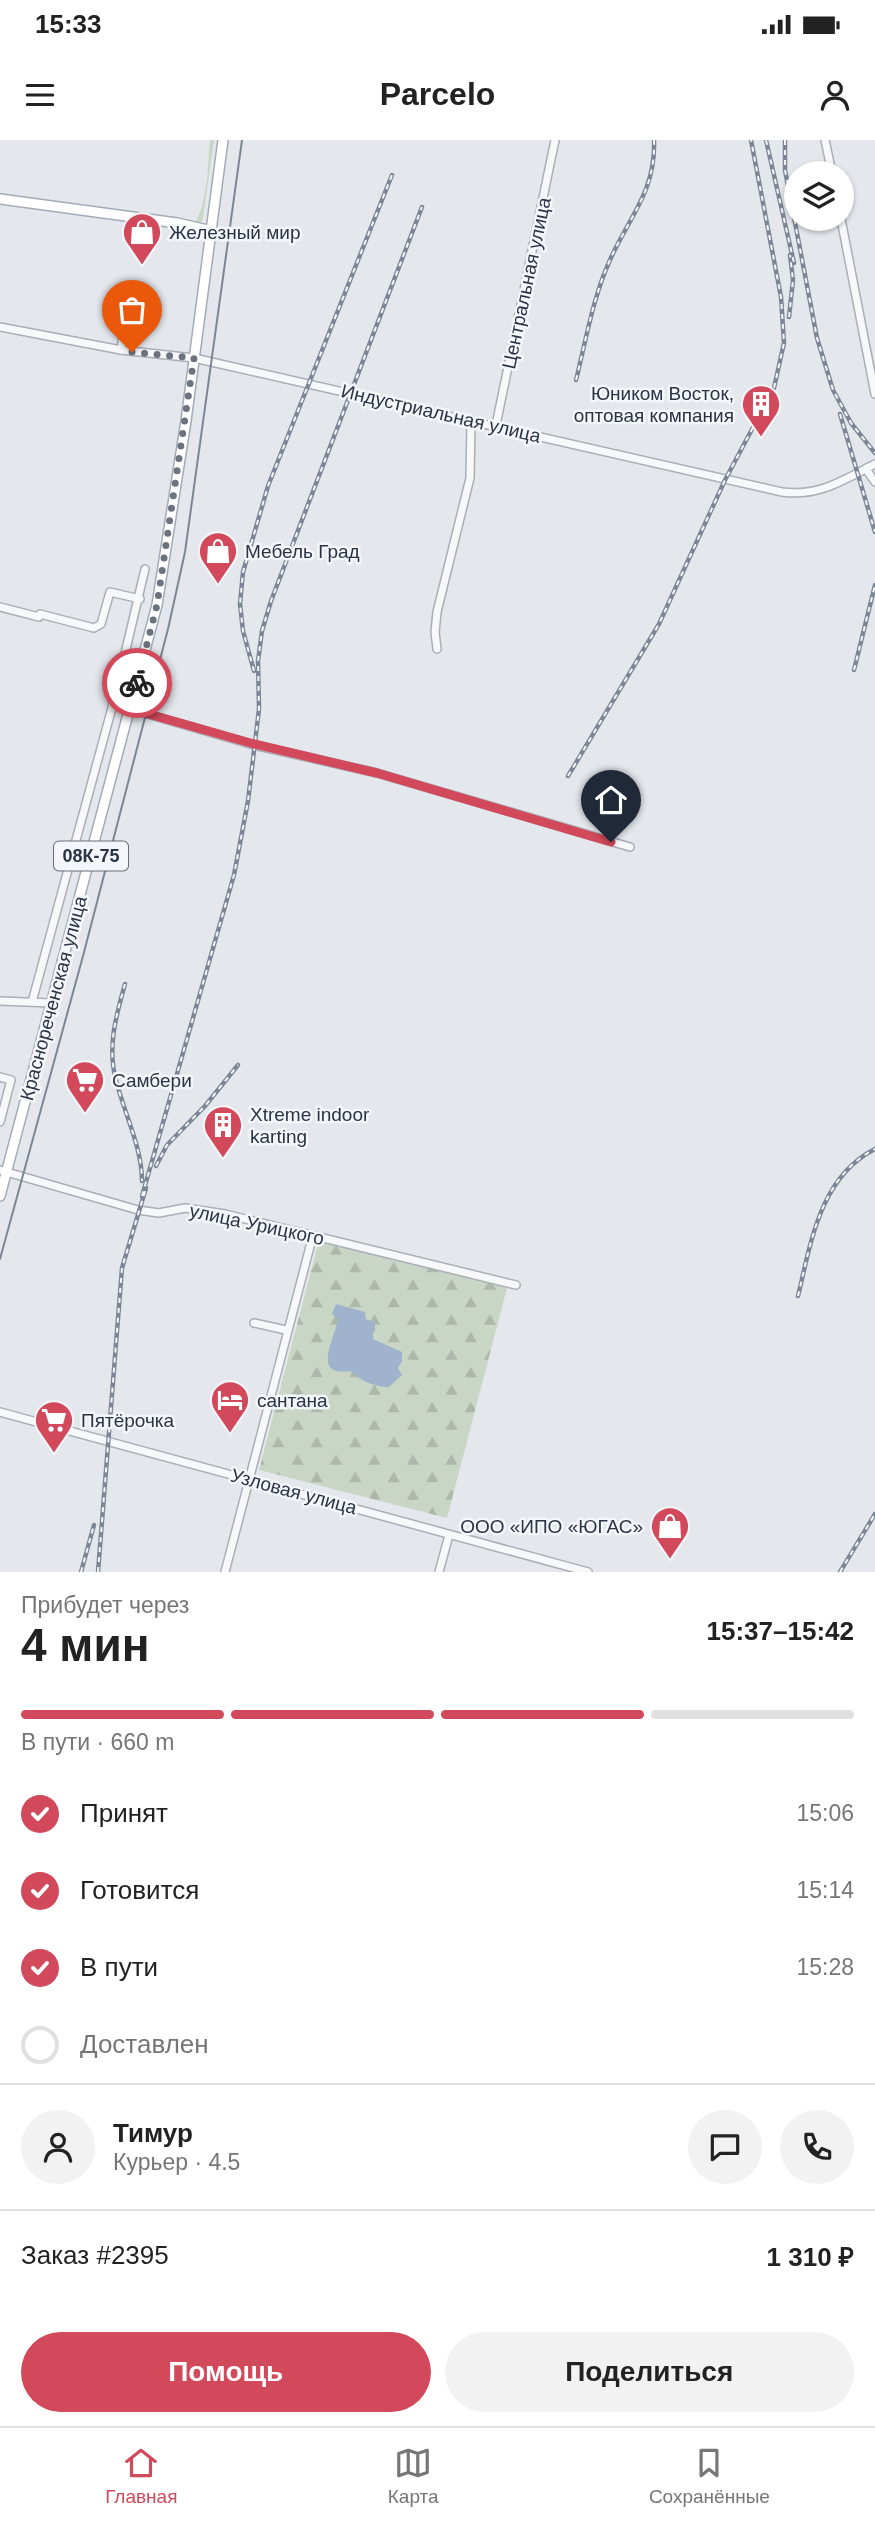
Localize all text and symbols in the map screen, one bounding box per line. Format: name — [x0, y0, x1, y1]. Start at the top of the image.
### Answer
text: 15:33 — [35, 9, 102, 39]
icon: menu — [21, 76, 59, 114]
text: Parcelo — [380, 76, 495, 112]
icon: person — [816, 76, 854, 114]
map controls — [784, 161, 854, 231]
button: layers — [784, 161, 854, 231]
street label: Центральная улица — [498, 195, 555, 371]
shop icon: Железный мир — [121, 211, 163, 266]
place label: Железный мир — [169, 222, 300, 243]
pin — [102, 280, 162, 352]
icon: bag — [113, 291, 151, 329]
street label: Индустриальная улица — [339, 380, 543, 447]
place label: Юником Восток, оптовая компания — [574, 383, 734, 426]
building icon: Юником Восток, оптовая компания — [740, 383, 782, 438]
shop icon: Мебель Град — [197, 530, 239, 585]
place label: Мебель Град — [245, 541, 360, 562]
courier — [102, 648, 172, 718]
icon: bike — [118, 664, 156, 702]
pin — [581, 770, 641, 842]
icon: home — [592, 781, 630, 819]
road number: 08К-75 — [54, 842, 128, 870]
street label: Краснореченская улица — [16, 893, 91, 1103]
supermarket icon: Самбери — [64, 1059, 106, 1114]
place label: Самбери — [112, 1070, 192, 1091]
building icon: Xtreme indoor karting — [202, 1104, 244, 1159]
place label: Xtreme indoor karting — [250, 1104, 370, 1147]
street label: улица Урицкого — [188, 1200, 326, 1249]
hotel icon: сантана — [209, 1379, 251, 1434]
place label: сантана — [257, 1390, 328, 1411]
supermarket icon: Пятёрочка — [33, 1399, 75, 1454]
place label: Пятёрочка — [81, 1410, 175, 1431]
street label: Узловая улица — [229, 1465, 360, 1519]
shop icon: ООО «ИПО «ЮГАС» — [649, 1505, 691, 1560]
place label: ООО «ИПО «ЮГАС» — [460, 1516, 643, 1537]
text: Прибудет через — [21, 1592, 189, 1618]
text: 15:37–15:42 — [707, 1616, 854, 1646]
text: 4 мин — [21, 1619, 149, 1671]
text: В пути · 660 m — [21, 1729, 174, 1755]
icon: check — [21, 1795, 59, 1833]
text: Принят — [80, 1798, 168, 1828]
text: 15:06 — [796, 1800, 854, 1826]
icon: check — [21, 1872, 59, 1910]
text: Готовится — [80, 1875, 199, 1905]
text: 15:14 — [796, 1877, 854, 1903]
icon: check — [21, 1949, 59, 1987]
text: В пути — [80, 1952, 158, 1982]
text: 15:28 — [796, 1954, 854, 1980]
text: Доставлен — [80, 2029, 209, 2059]
button: person — [21, 2110, 95, 2184]
button: chat — [688, 2110, 762, 2184]
button: phone — [780, 2110, 854, 2184]
text: Тимур — [113, 2118, 193, 2148]
text: Курьер · 4.5 — [113, 2149, 240, 2175]
text: Заказ #2395 — [21, 2240, 169, 2270]
text: 1 310 ₽ — [767, 2242, 854, 2272]
button: Помощь — [21, 2332, 431, 2412]
button: Поделиться — [445, 2332, 854, 2412]
tab: Главная — [105, 2444, 177, 2508]
tab: Карта — [388, 2444, 439, 2508]
tab: Сохранённые — [649, 2444, 770, 2508]

